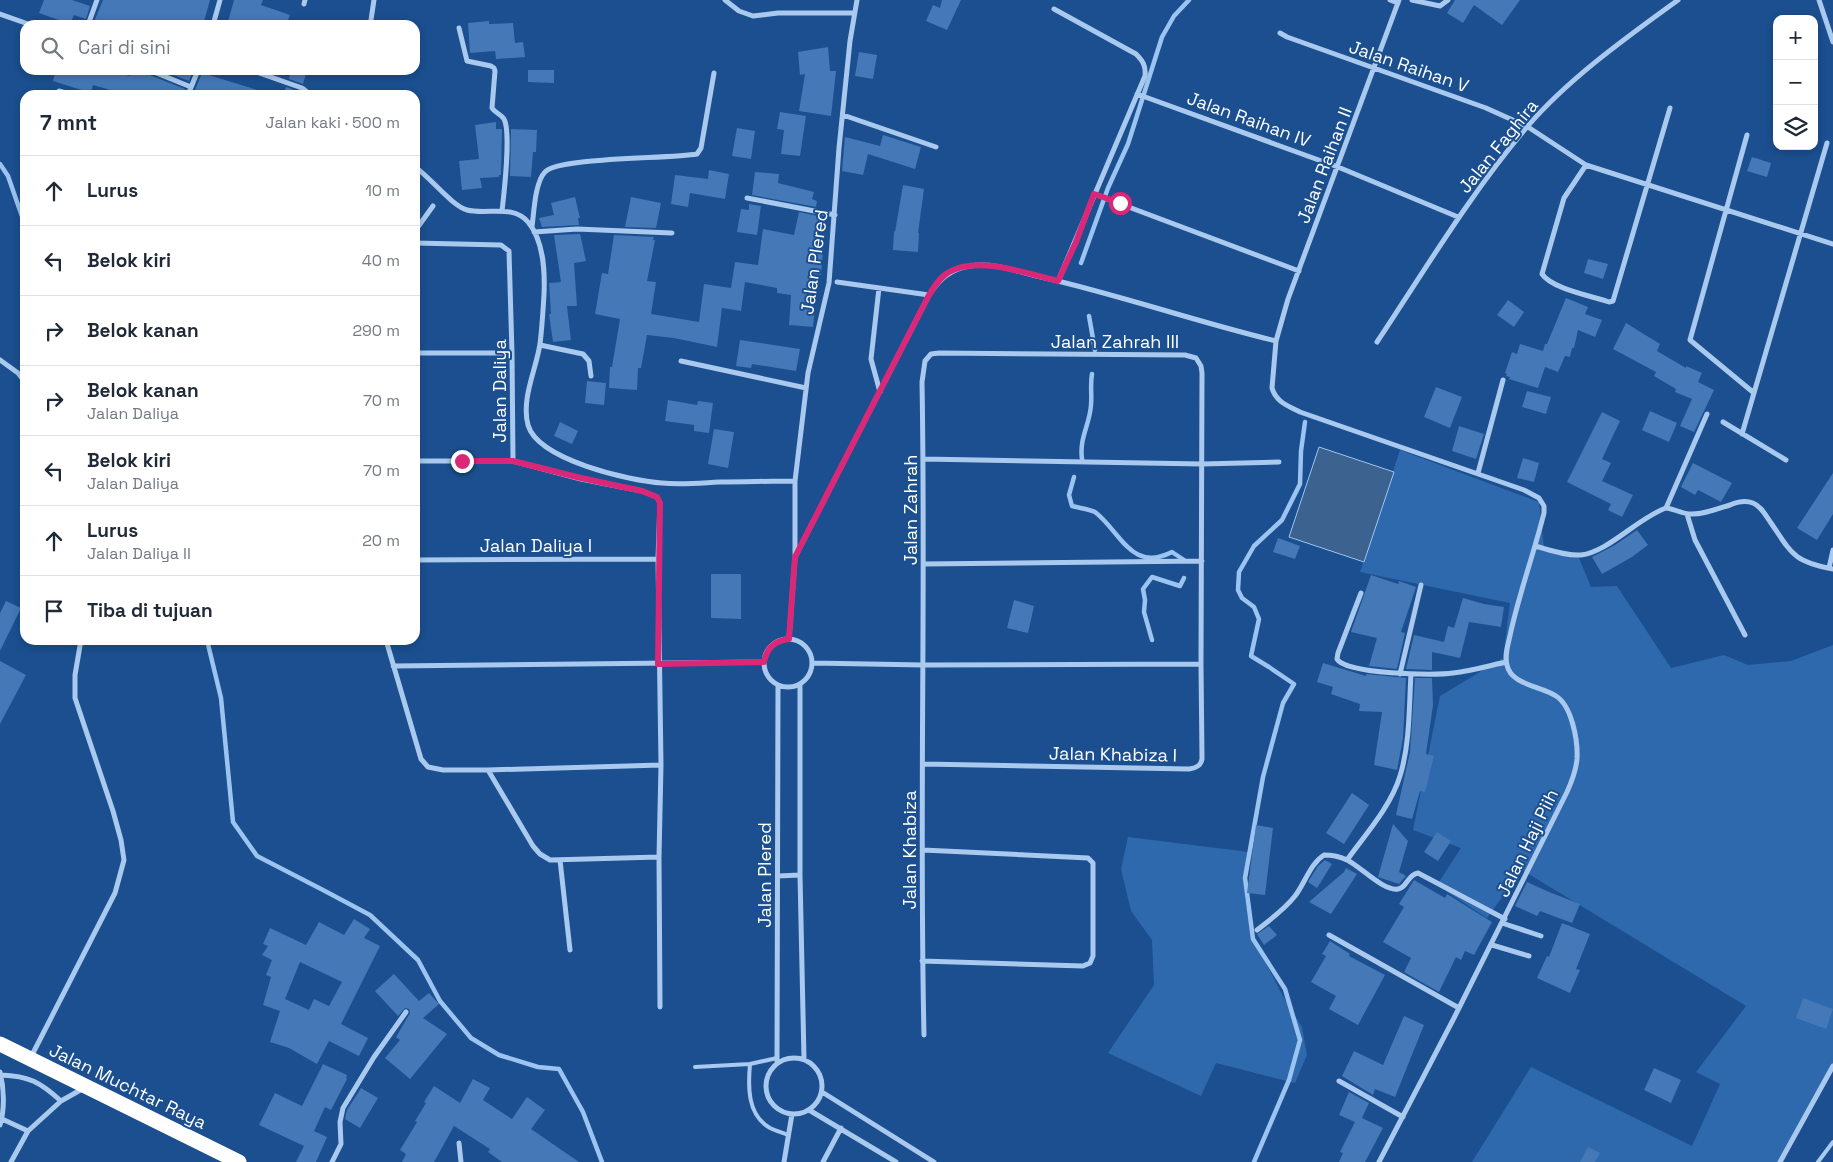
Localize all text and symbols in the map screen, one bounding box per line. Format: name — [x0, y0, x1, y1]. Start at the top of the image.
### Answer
map controls — [1773, 15, 1818, 150]
button: + — [1773, 15, 1818, 60]
search box — [20, 20, 420, 75]
icon: search — [38, 34, 66, 62]
text: Cari di sini — [78, 35, 171, 60]
street label: Jalan Raihan V — [1346, 35, 1472, 97]
button: − — [1773, 60, 1818, 105]
street label: Jalan Raihan IV — [1184, 86, 1314, 152]
street label: Jalan Faghira — [1453, 94, 1543, 198]
street label: Jalan Raihan II — [1291, 103, 1357, 227]
button: layers — [1773, 105, 1818, 150]
text: 7 mnt — [40, 109, 97, 136]
text: Jalan kaki · 500 m — [265, 112, 400, 133]
icon: ahead — [40, 177, 68, 205]
text: Lurus — [87, 178, 138, 203]
text: 10 m — [365, 180, 400, 201]
route start — [1109, 192, 1132, 215]
street label: Jalan Plered — [795, 208, 833, 316]
icon: left — [40, 247, 68, 275]
text: Belok kiri — [87, 248, 171, 273]
text: 40 m — [362, 250, 400, 271]
icon: right — [40, 317, 68, 345]
text: Belok kanan — [87, 318, 199, 343]
text: 290 m — [352, 320, 400, 341]
street label: Jalan Zahrah III — [1051, 330, 1179, 353]
street label: Jalan Daliya — [488, 339, 511, 443]
text: Belok kanan — [87, 378, 199, 403]
icon: right — [40, 387, 68, 415]
text: 70 m — [363, 390, 400, 411]
text: Jalan Daliya — [87, 403, 179, 424]
text: Belok kiri — [87, 448, 171, 473]
route end — [451, 450, 474, 473]
street label: Jalan Zahrah — [899, 455, 922, 565]
icon: left — [40, 457, 68, 485]
text: 70 m — [363, 460, 400, 481]
text: Jalan Daliya — [87, 473, 179, 494]
text: Lurus — [87, 518, 138, 543]
icon: ahead — [40, 527, 68, 555]
text: 20 m — [362, 530, 400, 551]
street label: Jalan Daliya I — [480, 534, 592, 557]
text: Jalan Daliya II — [87, 543, 191, 564]
icon: arrive — [40, 597, 68, 625]
text: Tiba di tujuan — [87, 598, 213, 623]
street label: Jalan Khabiza I — [1049, 741, 1177, 767]
street label: Jalan Haji Piih — [1491, 785, 1563, 901]
street label: Jalan Khabiza — [898, 790, 921, 910]
street label: Jalan Plered — [753, 822, 776, 928]
street label: Jalan Muchtar Raya — [46, 1038, 210, 1134]

